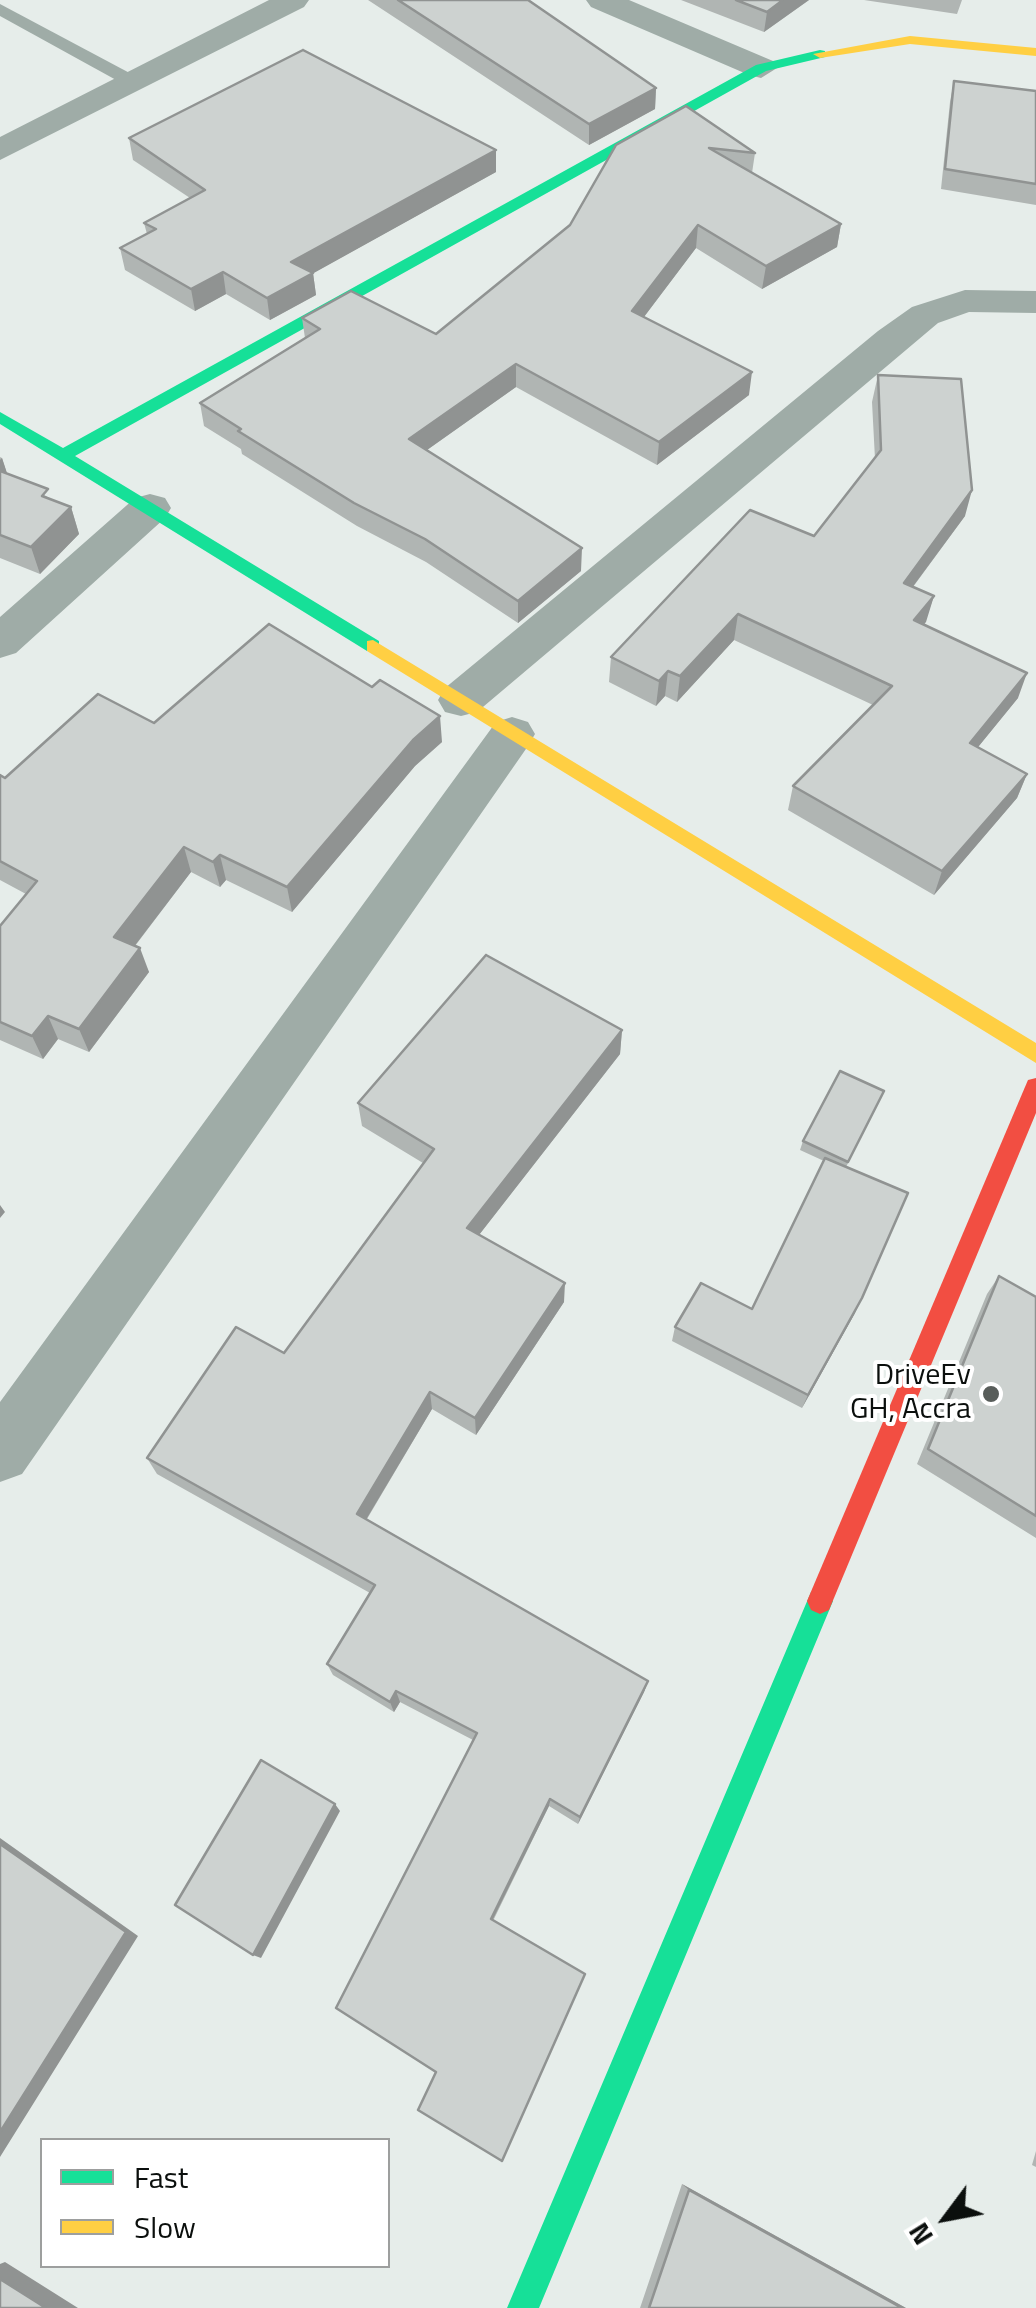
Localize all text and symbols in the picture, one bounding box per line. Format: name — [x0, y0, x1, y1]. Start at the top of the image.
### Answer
place label: DriveEv GH, Accra — [850, 1359, 971, 1430]
marker: DriveEv GH, Accra — [980, 1383, 1002, 1405]
legend — [40, 2138, 390, 2268]
text: Fast — [134, 2154, 188, 2200]
north arrow — [896, 2168, 996, 2268]
text: Slow — [134, 2204, 196, 2250]
text: N — [897, 2215, 944, 2254]

